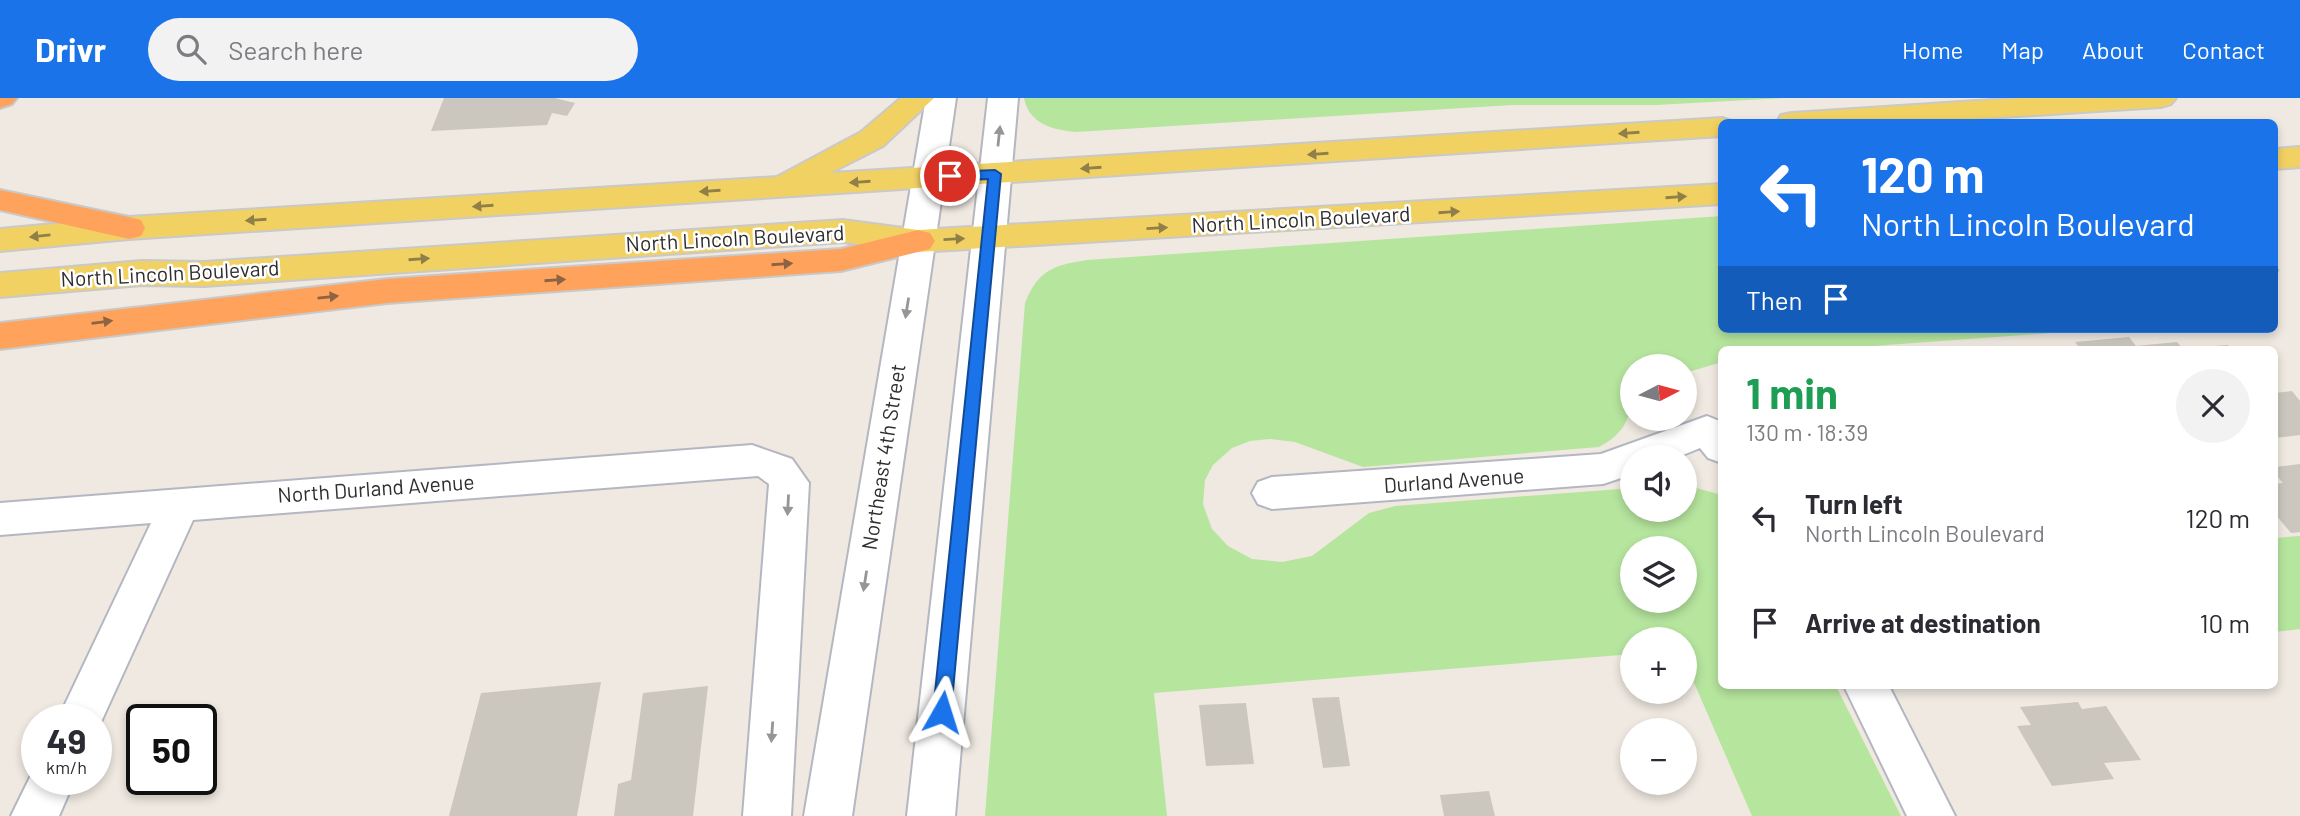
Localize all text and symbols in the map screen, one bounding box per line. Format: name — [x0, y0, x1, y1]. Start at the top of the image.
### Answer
search box — [148, 18, 638, 81]
text: Drivr — [35, 29, 106, 69]
icon: search — [172, 30, 210, 68]
text: Search here — [228, 34, 363, 65]
text: Home — [1902, 35, 1963, 64]
text: Map — [2001, 35, 2044, 64]
text: About — [2082, 35, 2144, 64]
text: Contact — [2182, 35, 2265, 64]
one-way arrow — [994, 125, 1005, 147]
one-way arrow — [1618, 128, 1640, 139]
text: 120 m — [1861, 144, 1984, 203]
pin — [920, 146, 980, 206]
icon: left — [1746, 147, 1837, 238]
one-way arrow — [1307, 149, 1329, 160]
icon: arrive — [931, 157, 969, 195]
one-way arrow — [1080, 163, 1102, 174]
one-way arrow — [849, 177, 871, 188]
one-way arrow — [699, 186, 721, 197]
one-way arrow — [1665, 191, 1687, 202]
one-way arrow — [472, 200, 494, 211]
street label: North Lincoln Boulevard — [1191, 200, 1411, 237]
text: North Lincoln Boulevard — [1861, 204, 2195, 242]
one-way arrow — [1438, 206, 1460, 217]
one-way arrow — [245, 214, 267, 225]
street label: North Lincoln Boulevard — [625, 219, 845, 256]
one-way arrow — [1146, 223, 1168, 234]
one-way arrow — [29, 231, 51, 242]
one-way arrow — [944, 233, 966, 244]
street label: North Lincoln Boulevard — [60, 254, 280, 291]
one-way arrow — [408, 254, 430, 265]
one-way arrow — [771, 259, 793, 270]
one-way arrow — [545, 274, 567, 285]
icon: arrive — [1817, 280, 1855, 318]
text: Then — [1746, 284, 1803, 315]
one-way arrow — [318, 291, 340, 302]
one-way arrow — [901, 297, 912, 319]
one-way arrow — [91, 316, 113, 327]
north arrow — [1620, 354, 1698, 430]
map controls — [1620, 354, 1697, 795]
street label: Northeast 4th Street — [855, 362, 910, 552]
text: 1 min — [1746, 367, 1838, 417]
button: close — [2176, 369, 2250, 443]
text: 130 m · 18:39 — [1746, 418, 1868, 446]
button: sound — [1620, 445, 1697, 522]
street label: Durland Avenue — [1383, 462, 1525, 497]
street label: North Durland Avenue — [277, 468, 475, 507]
text: Turn left — [1805, 488, 1903, 519]
one-way arrow — [782, 494, 793, 516]
icon: left — [1746, 499, 1784, 537]
text: 120 m — [2186, 502, 2250, 533]
text: North Lincoln Boulevard — [1805, 519, 2045, 547]
button: layers — [1620, 536, 1697, 613]
one-way arrow — [859, 570, 870, 592]
icon: arrive — [1746, 604, 1784, 642]
text: Arrive at destination — [1805, 607, 2041, 638]
text: 10 m — [2200, 607, 2250, 638]
button: + — [1620, 627, 1697, 704]
position arrow — [905, 675, 979, 749]
speed limit sign: 50 — [126, 704, 217, 795]
button: − — [1620, 718, 1697, 795]
text: 49 — [47, 719, 86, 761]
one-way arrow — [767, 721, 778, 743]
text: km/h — [46, 756, 87, 778]

